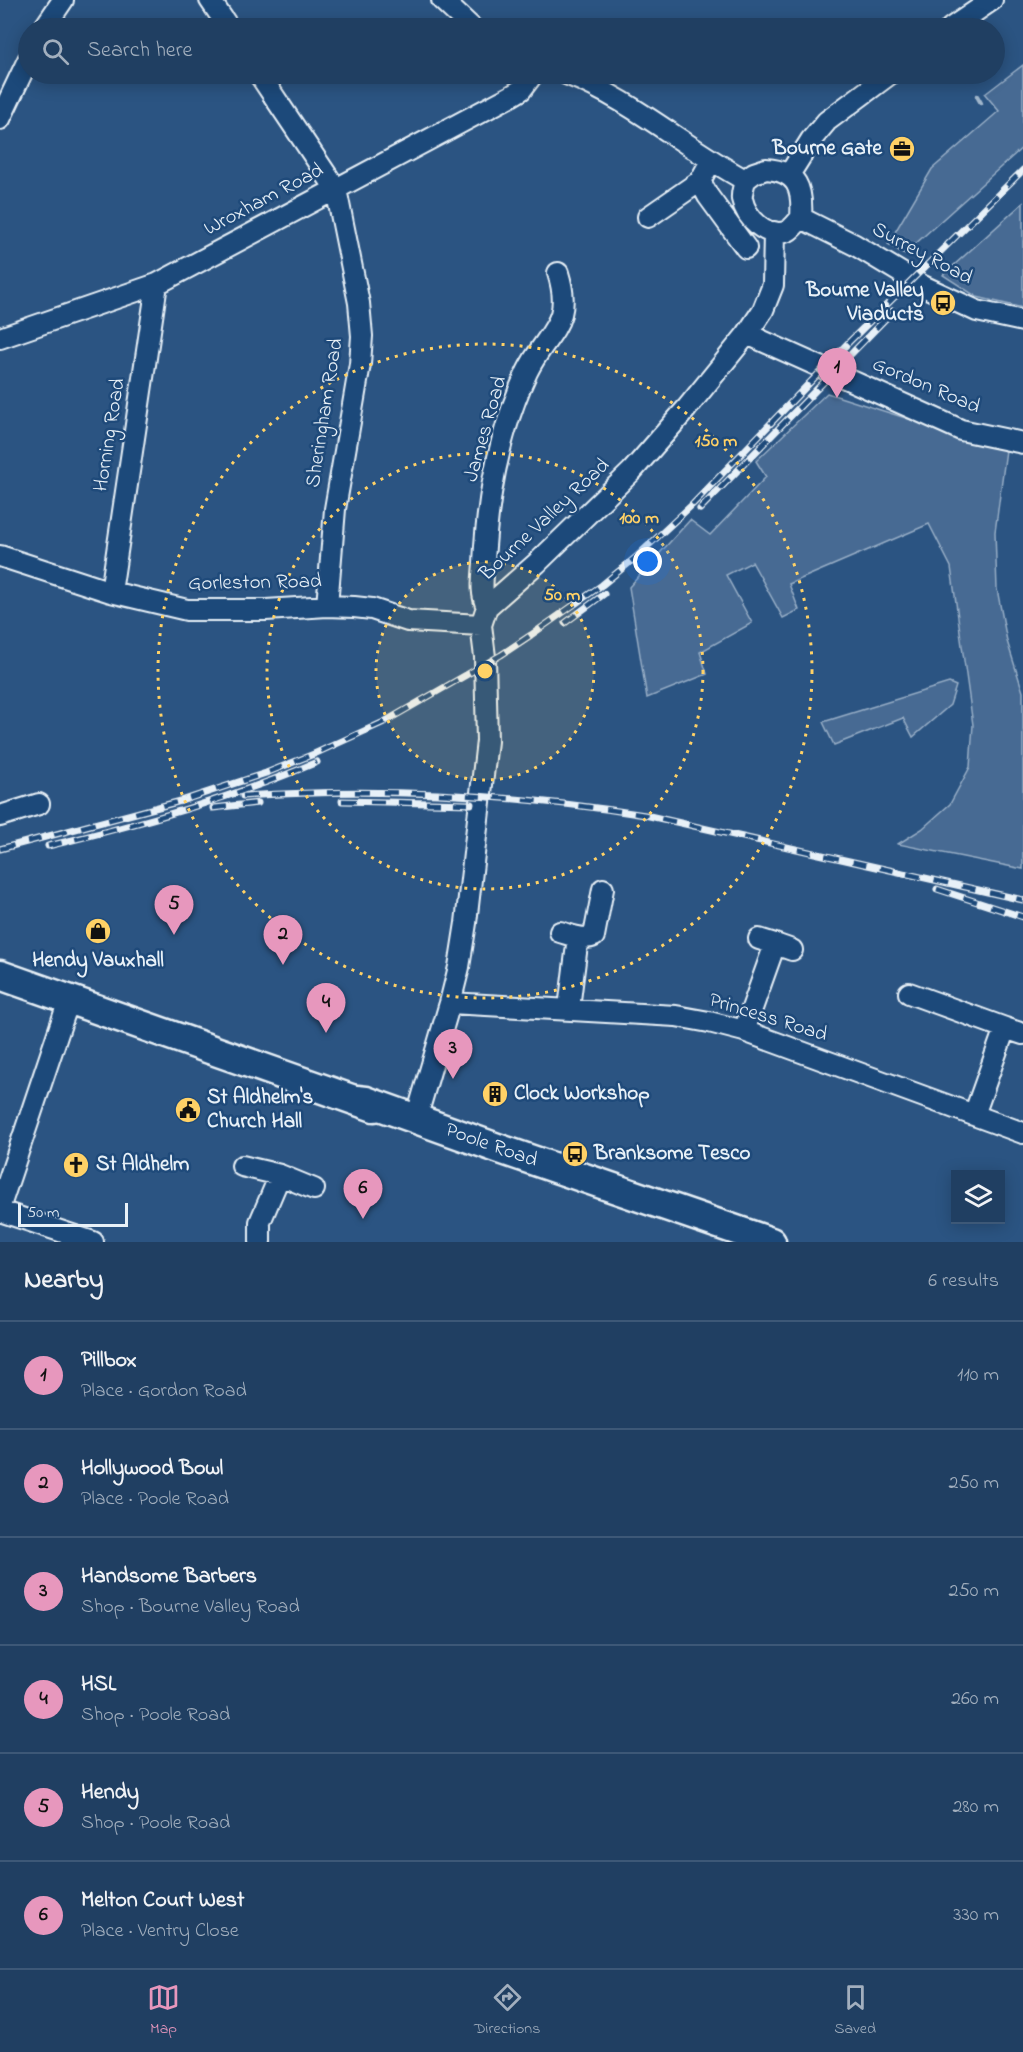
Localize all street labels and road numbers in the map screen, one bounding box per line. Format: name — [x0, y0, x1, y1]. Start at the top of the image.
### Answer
street label: Wroxham Road — [199, 156, 329, 244]
street label: Surrey Road — [865, 215, 978, 295]
street label: Sheringham Road — [298, 336, 354, 490]
street label: Gordon Road — [867, 350, 985, 422]
street label: James Road — [457, 372, 515, 485]
street label: Horning Road — [86, 376, 136, 494]
street label: Bourne Valley Road — [472, 451, 618, 591]
street label: Gorleston Road — [188, 567, 322, 599]
street label: Princess Road — [705, 986, 831, 1050]
street label: Poole Road — [441, 1116, 542, 1176]

